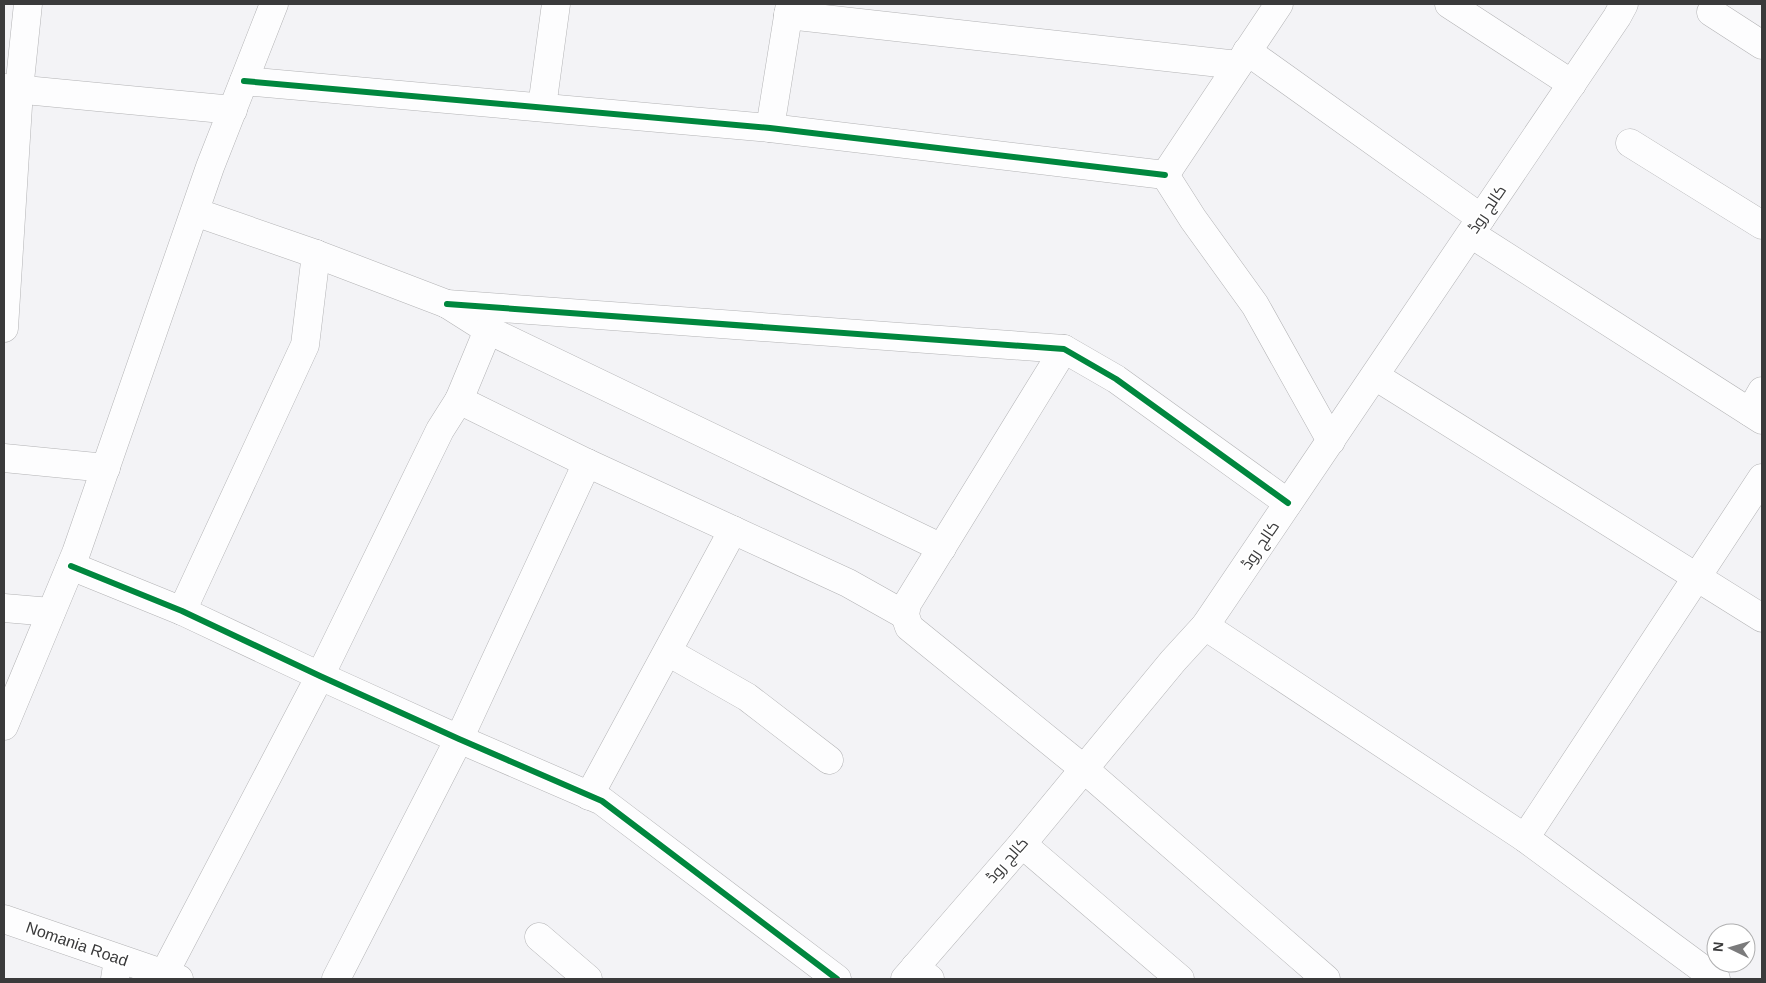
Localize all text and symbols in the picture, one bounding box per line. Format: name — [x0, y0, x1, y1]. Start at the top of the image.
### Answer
street label: کالج روڈ — [1465, 182, 1512, 238]
street label: کالج روڈ — [1238, 518, 1285, 574]
street label: کالج روڈ — [983, 834, 1033, 888]
street label: Nomania Road — [24, 919, 130, 969]
north arrow — [1706, 923, 1756, 973]
text: N — [1710, 941, 1726, 953]

